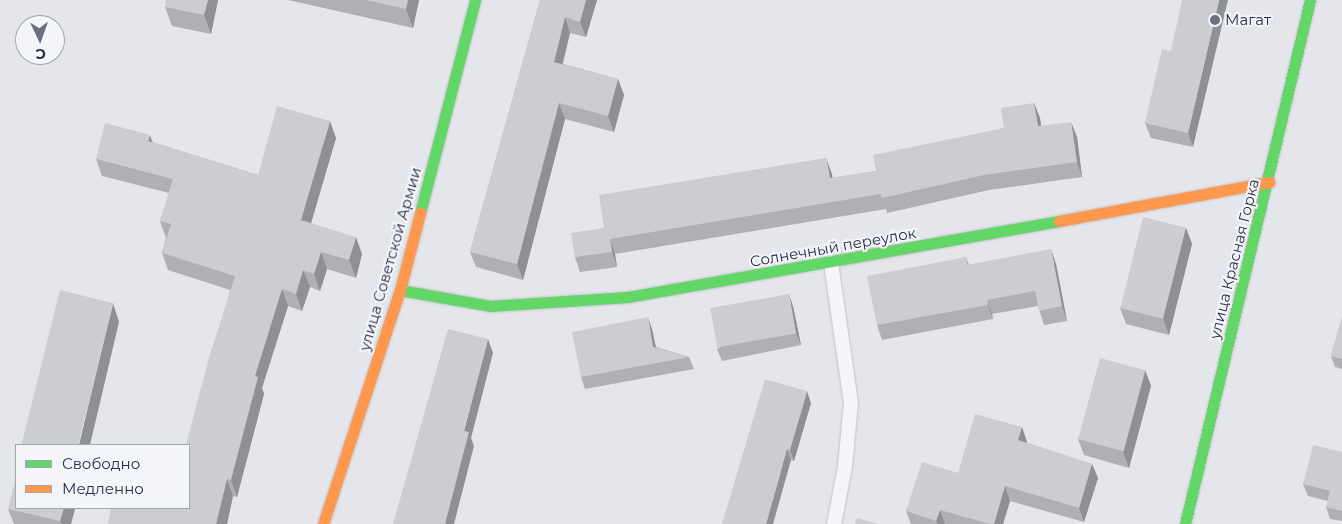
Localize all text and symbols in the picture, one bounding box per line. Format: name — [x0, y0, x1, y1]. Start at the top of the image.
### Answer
place label: Магат — [1225, 11, 1271, 29]
marker: Магат — [1209, 14, 1221, 26]
north arrow — [15, 15, 65, 65]
text: С — [35, 45, 46, 63]
street label: улица Советской Армии — [355, 165, 425, 353]
street label: улица Красная Горка — [1205, 177, 1263, 341]
street label: Солнечный переулок — [748, 224, 918, 270]
legend — [15, 444, 190, 509]
text: Свободно — [62, 454, 140, 473]
text: Медленно — [62, 479, 144, 498]

